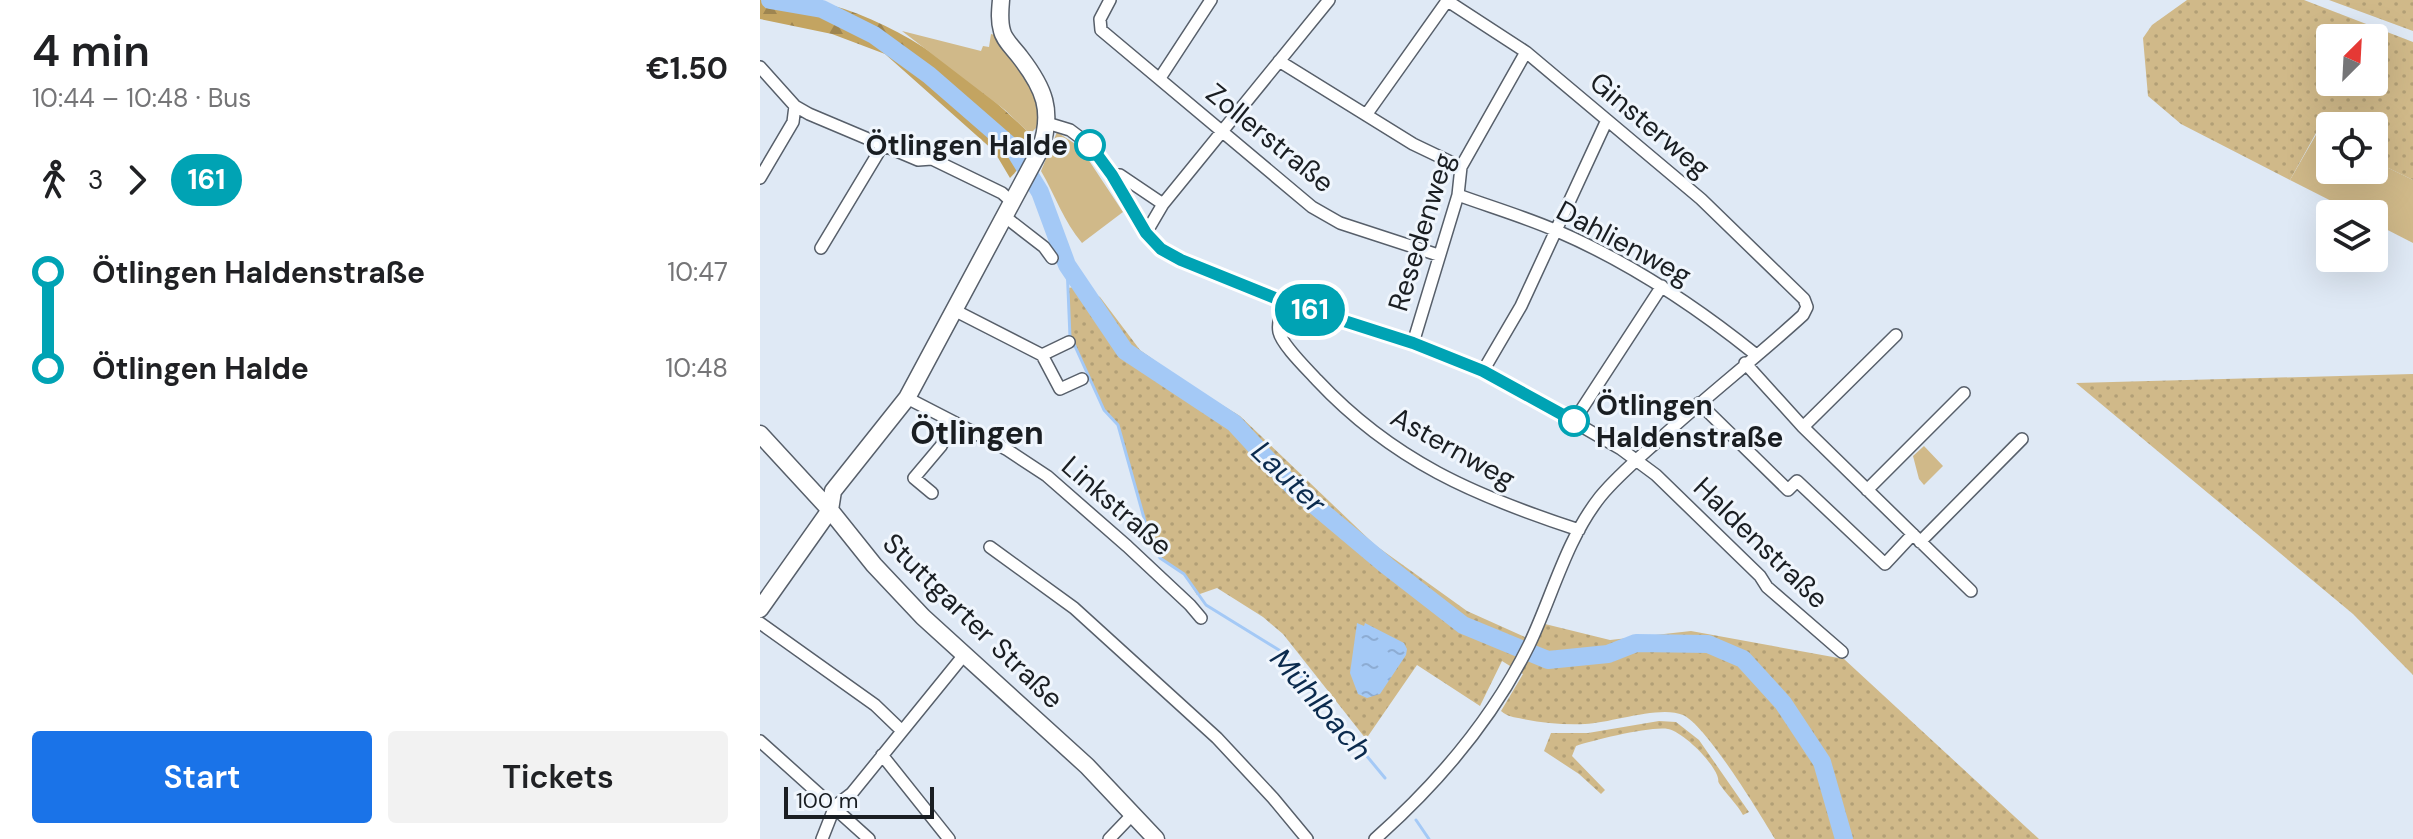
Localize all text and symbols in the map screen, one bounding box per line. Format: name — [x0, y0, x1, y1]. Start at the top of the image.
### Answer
text: 4 min — [32, 22, 150, 80]
north arrow — [2316, 24, 2388, 96]
map controls — [2316, 24, 2388, 272]
text: €1.50 — [646, 49, 728, 88]
street label: Ginsterweg — [1582, 64, 1718, 186]
street label: Zollerstraße — [1198, 75, 1342, 201]
text: 10:44 – 10:48 · Bus — [32, 81, 251, 115]
button: locate — [2316, 112, 2388, 184]
place label: Ötlingen Halde — [866, 127, 1068, 164]
marker: Ötlingen Halde — [1075, 130, 1105, 160]
street label: Resedenweg — [1379, 148, 1463, 316]
icon: walk — [32, 158, 76, 202]
icon: forward — [115, 158, 159, 202]
text: 161 — [187, 161, 226, 198]
text: 3 — [88, 163, 103, 197]
street label: Dahlienweg — [1550, 192, 1698, 294]
button: layers — [2316, 200, 2388, 272]
text: Ötlingen Haldenstraße — [92, 253, 425, 292]
text: 10:47 — [667, 255, 728, 289]
line badge: 161 — [1264, 284, 1356, 336]
text: 161 — [1291, 291, 1329, 328]
text: Ötlingen Halde — [92, 349, 309, 388]
text: 10:48 — [665, 351, 728, 385]
place label: Ötlingen Haldenstraße — [1596, 387, 1783, 456]
street label: Asternweg — [1384, 399, 1522, 497]
marker: Ötlingen Haldenstraße — [1559, 406, 1589, 436]
district label: Ötlingen — [910, 412, 1044, 454]
water label: Lauter — [1243, 432, 1335, 523]
street label: Linkstraße — [1054, 448, 1180, 564]
street label: Haldenstraße — [1686, 469, 1836, 617]
street label: Stuttgarter Straße — [875, 525, 1071, 717]
water label: Mühlbach — [1262, 640, 1380, 768]
button: Start — [32, 731, 372, 823]
button: Tickets — [388, 731, 728, 823]
scale bar — [784, 783, 934, 819]
text: 100 m — [796, 786, 858, 815]

